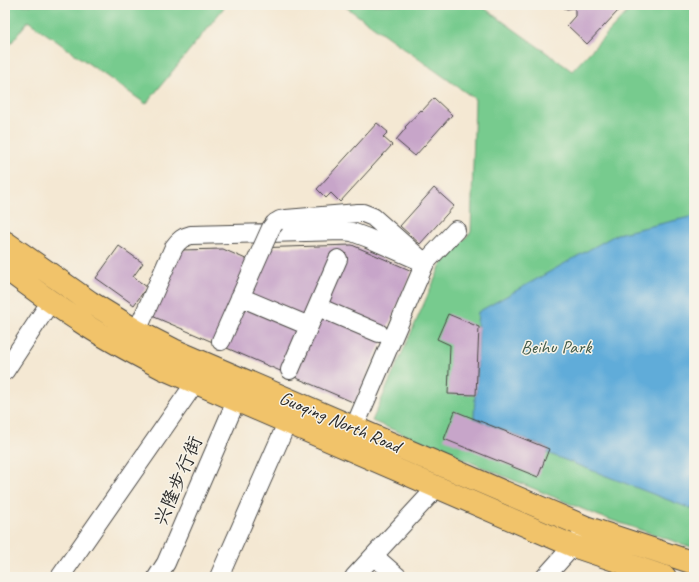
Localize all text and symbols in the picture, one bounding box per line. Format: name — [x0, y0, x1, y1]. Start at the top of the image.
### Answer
park label: Beihu Park — [521, 335, 593, 359]
street label: Guoqing North Road — [276, 386, 408, 460]
street label: 兴隆步行街 — [148, 433, 208, 529]

